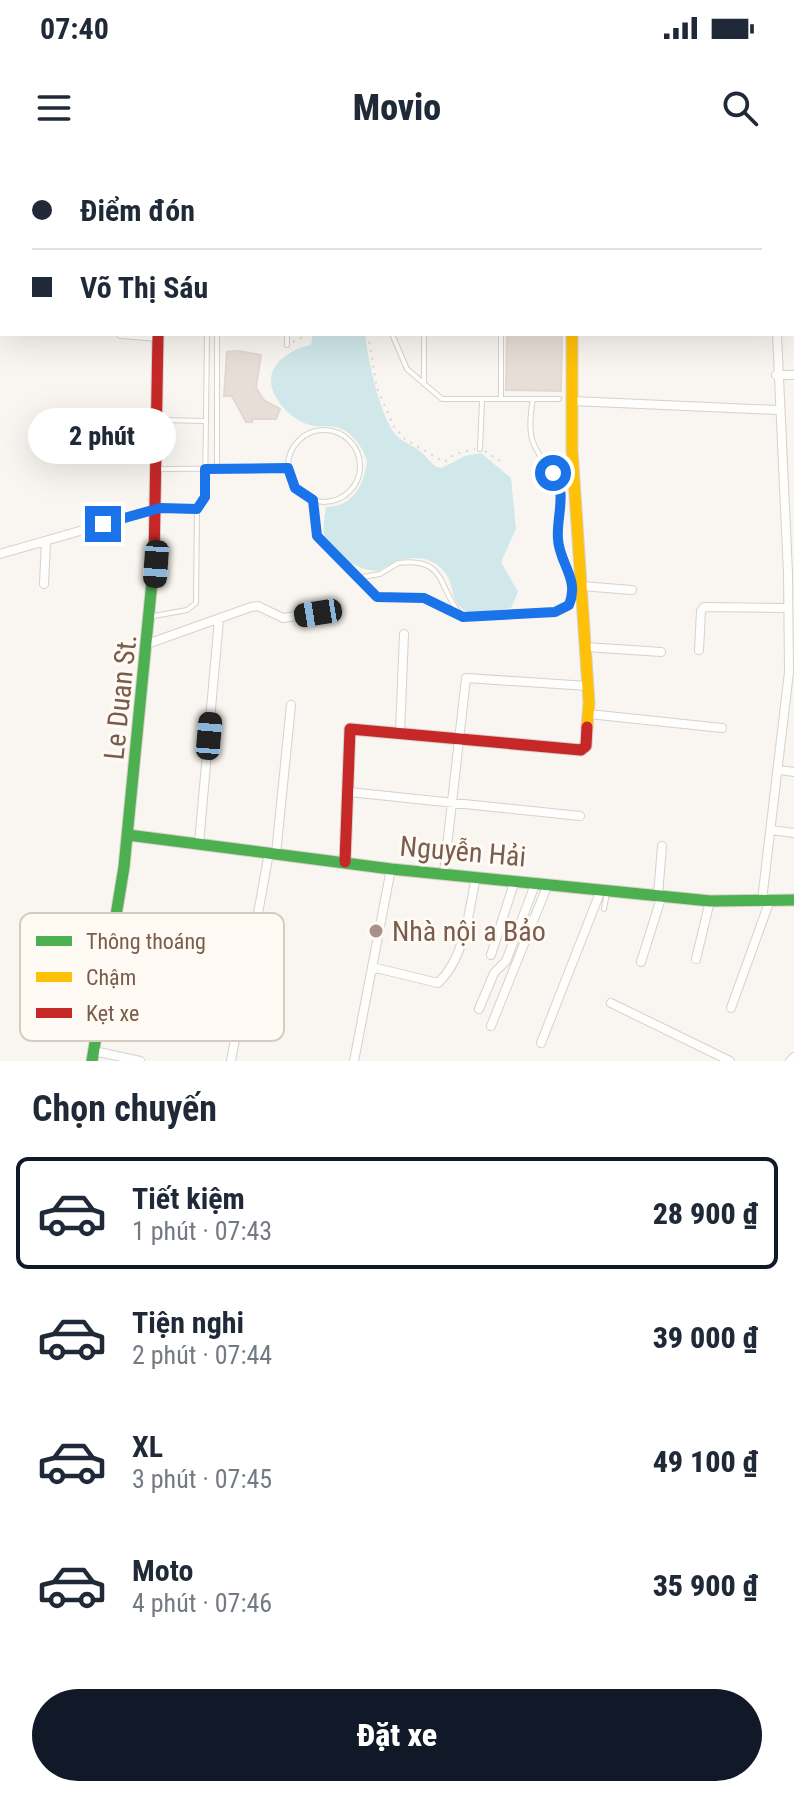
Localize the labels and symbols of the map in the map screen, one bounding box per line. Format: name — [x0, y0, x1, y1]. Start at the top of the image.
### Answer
callout: 2 phút — [29, 408, 177, 464]
route start — [535, 455, 571, 491]
route end — [85, 506, 121, 542]
car — [142, 539, 170, 589]
car — [292, 597, 344, 629]
street label: Le Duan St. — [98, 633, 143, 761]
car — [195, 711, 223, 761]
street label: Nguyễn Hải — [399, 830, 527, 873]
legend — [20, 913, 284, 1041]
place label: Nhà nội a Bảo — [392, 915, 546, 948]
marker: Nhà nội a Bảo — [367, 922, 385, 940]
text: Thông thoáng — [86, 929, 206, 954]
text: Chậm — [86, 965, 136, 990]
text: Kẹt xe — [86, 1001, 139, 1026]

